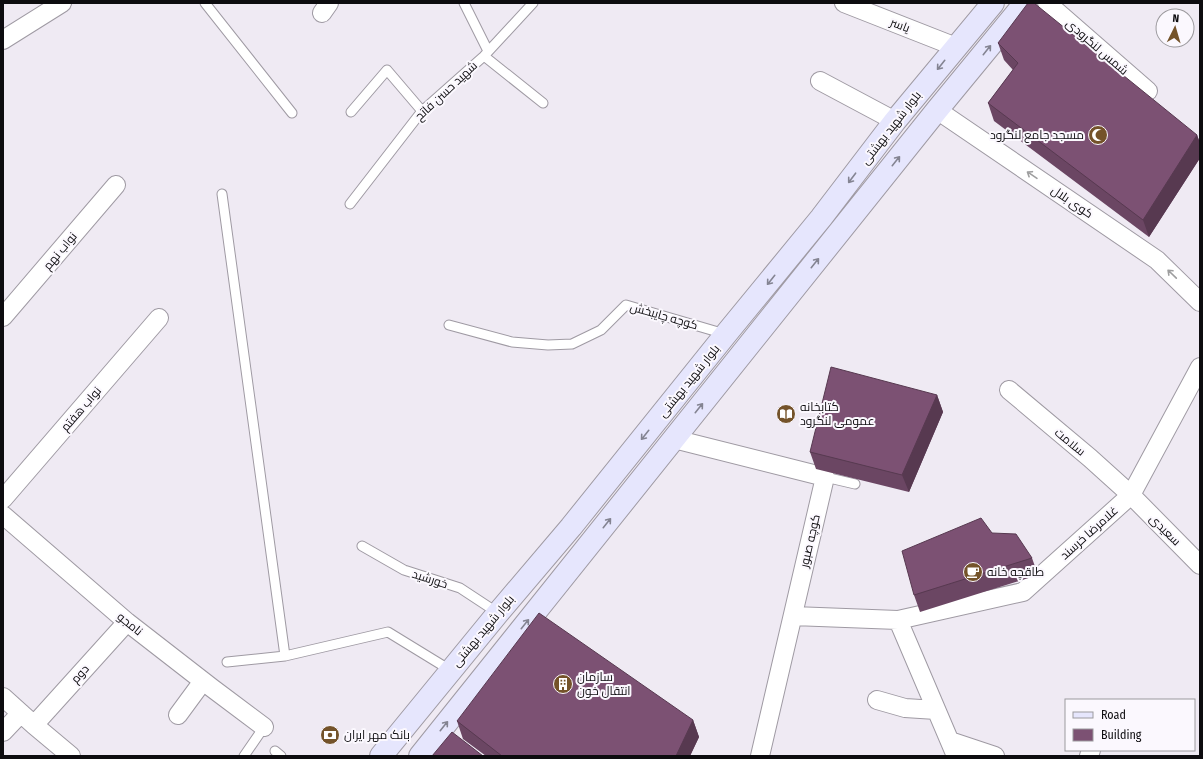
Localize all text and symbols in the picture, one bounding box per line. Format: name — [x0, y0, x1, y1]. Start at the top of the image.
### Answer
north arrow — [1155, 8, 1195, 48]
text: N — [1172, 12, 1180, 25]
street label: یاسر — [887, 15, 913, 35]
street label: شمس لنگرودی — [1063, 16, 1131, 78]
one-way arrow — [982, 44, 991, 55]
street label: شهید حسن فاتح — [412, 59, 481, 124]
one-way arrow — [937, 60, 946, 70]
street label: بلوار شهید بهشتی — [858, 89, 924, 167]
mosque icon: مسجد جامع لنگرود — [1087, 124, 1109, 146]
place label: مسجد جامع لنگرود — [990, 128, 1084, 143]
one-way arrow — [892, 156, 900, 167]
one-way arrow — [1027, 171, 1038, 179]
one-way arrow — [848, 172, 856, 183]
street label: کوی بلال — [1048, 183, 1096, 221]
street label: نواب نهم — [40, 229, 80, 273]
one-way arrow — [811, 257, 819, 268]
one-way arrow — [1167, 270, 1177, 279]
one-way arrow — [767, 274, 775, 285]
street label: کوچه چایبخش — [628, 300, 700, 334]
street label: بلوار شهید بهشتی — [655, 342, 723, 420]
street label: نواب هفتم — [58, 384, 105, 435]
place label: کتابخانه عمومی لنگرود — [800, 400, 875, 428]
one-way arrow — [694, 403, 703, 414]
library icon: کتابخانه عمومی لنگرود — [775, 403, 797, 425]
street label: سلامت — [1052, 425, 1088, 459]
one-way arrow — [641, 430, 650, 441]
street label: غلامرضا خرسند — [1057, 503, 1121, 563]
street label: سعیدی — [1147, 512, 1184, 549]
street label: کوچه صبور — [797, 513, 825, 570]
one-way arrow — [602, 517, 611, 528]
cafe icon: طاقچه خانه — [962, 561, 984, 583]
place label: طاقچه خانه — [987, 565, 1044, 581]
street label: خورشید — [410, 567, 450, 591]
street label: بلوار شهید بهشتی — [449, 592, 517, 670]
street label: نامجو — [114, 610, 146, 638]
one-way arrow — [521, 619, 530, 630]
street label: دوم — [68, 662, 93, 687]
place label: سازمان انتقال خون — [577, 670, 631, 698]
building icon: سازمان انتقال خون — [552, 673, 574, 695]
legend — [1065, 699, 1195, 751]
text: Road — [1101, 708, 1126, 722]
one-way arrow — [440, 720, 448, 731]
bank icon: بانک مهر ایران — [319, 724, 341, 746]
place label: بانک مهر ایران — [344, 728, 410, 742]
text: Building — [1101, 728, 1142, 742]

